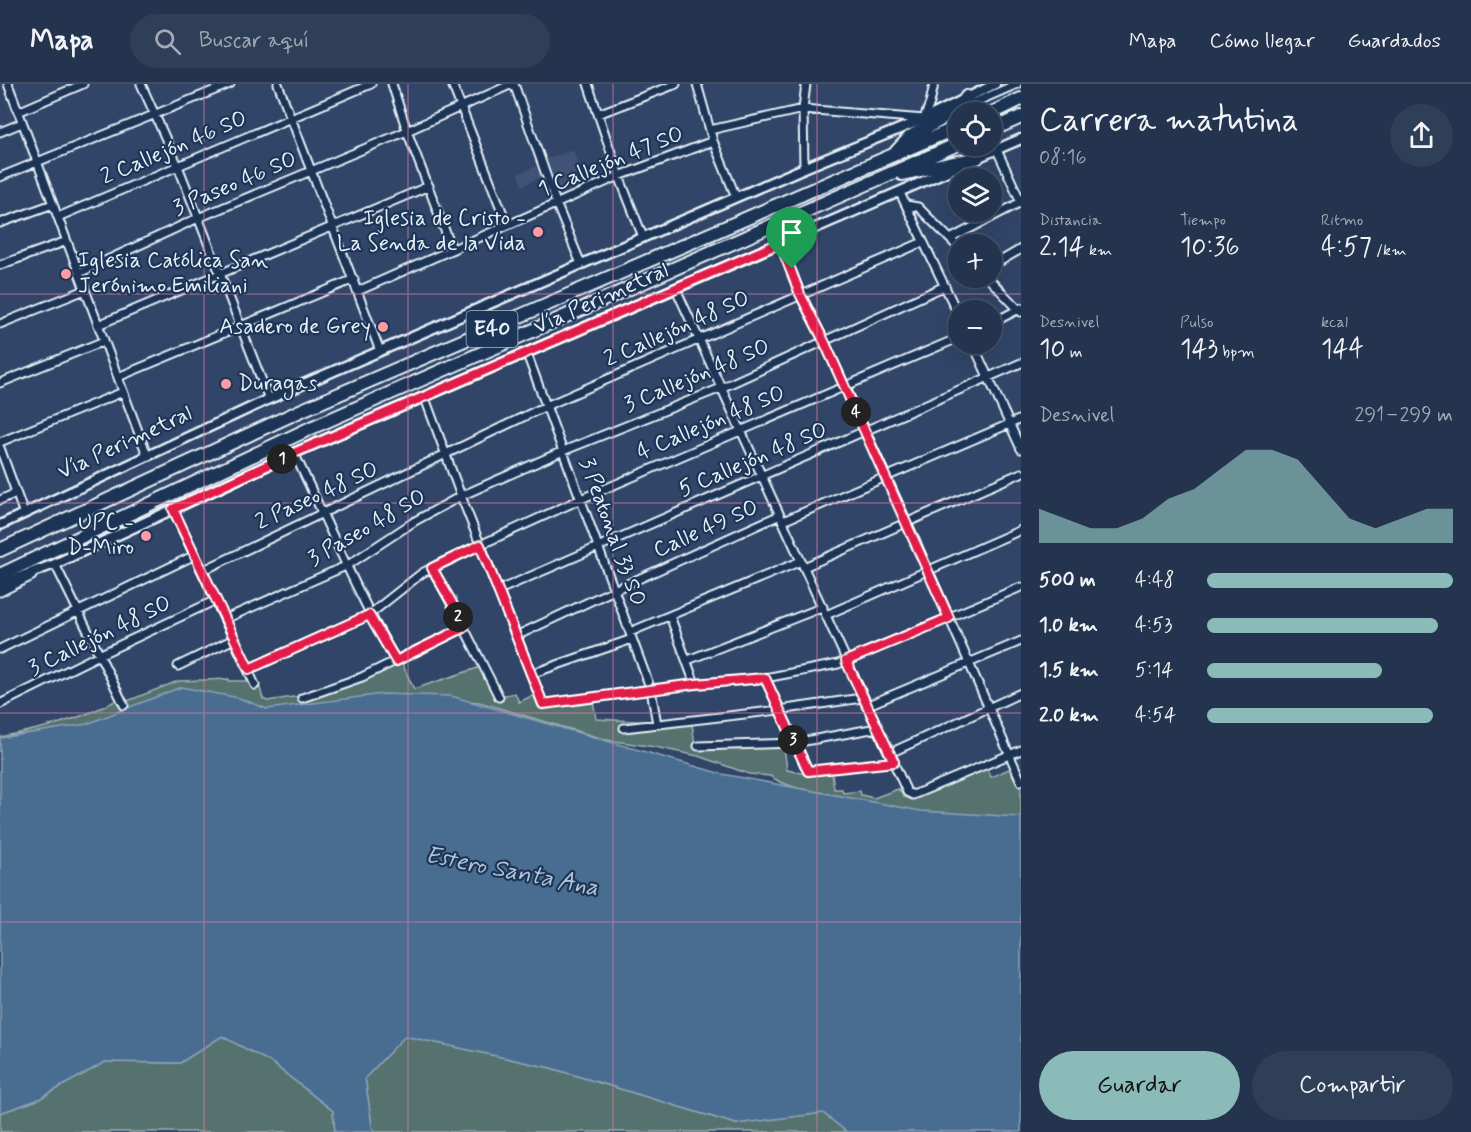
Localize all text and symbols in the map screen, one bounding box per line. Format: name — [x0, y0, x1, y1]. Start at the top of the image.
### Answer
search box — [130, 14, 550, 68]
text: Mapa — [30, 23, 94, 60]
icon: search — [151, 25, 184, 58]
text: Buscar aquí — [199, 27, 309, 55]
text: Mapa — [1129, 27, 1177, 55]
text: Cómo llegar — [1210, 27, 1315, 55]
text: Guardados — [1348, 27, 1441, 55]
text: Carrera matutina — [1039, 99, 1299, 143]
map controls — [948, 102, 1002, 354]
button: locate — [948, 102, 1002, 156]
button: share — [1390, 104, 1453, 167]
street label: 2 Callejón 46 SO — [97, 105, 251, 191]
street label: 1 Callejón 47 SO — [534, 120, 688, 204]
text: 08:16 — [1039, 144, 1086, 171]
street label: 3 Paseo 46 SO — [169, 145, 301, 223]
button: layers — [948, 168, 1002, 222]
place label: Iglesia de Cristo - La Senda de la Vida — [337, 205, 526, 258]
pin — [766, 207, 817, 269]
text: Distancia — [1039, 210, 1101, 231]
text: Tiempo — [1180, 210, 1226, 231]
text: Ritmo — [1321, 210, 1363, 231]
icon: arrive — [775, 216, 808, 249]
marker: Iglesia de Cristo - La Senda de la Vida — [531, 225, 545, 239]
text: 2.14 — [1039, 231, 1085, 265]
text: 10:36 — [1180, 231, 1240, 265]
text: 4:57 — [1321, 231, 1372, 265]
button: + — [948, 234, 1002, 288]
text: km — [1085, 240, 1112, 261]
text: /km — [1372, 240, 1406, 261]
place label: Iglesia Católica San Jerónimo Emiliani — [78, 247, 268, 300]
street label: Vía Perimetral — [529, 257, 673, 341]
marker: Iglesia Católica San Jerónimo Emiliani — [59, 267, 73, 281]
street label: 2 Callejón 48 SO — [600, 284, 754, 374]
button: − — [948, 300, 1002, 354]
road number: E40 — [466, 311, 518, 347]
text: Desnivel — [1039, 312, 1099, 333]
text: Pulso — [1180, 312, 1214, 333]
text: kcal — [1321, 312, 1348, 333]
place label: Asadero de Grey — [219, 313, 371, 341]
marker: Asadero de Grey — [376, 320, 390, 334]
street label: 3 Callejón 48 SO — [620, 333, 774, 419]
text: 10 — [1039, 333, 1066, 367]
text: 143 — [1180, 333, 1218, 367]
text: 144 — [1321, 333, 1364, 367]
text: m — [1066, 342, 1083, 363]
text: bpm — [1218, 342, 1255, 363]
place label: Duragas — [238, 370, 317, 401]
marker: Duragas — [219, 377, 233, 391]
street label: 4 Callejón 48 SO — [633, 379, 789, 467]
pin: 4 — [841, 397, 871, 427]
street label: Vía Perimetral — [53, 400, 197, 486]
text: 4 — [851, 401, 861, 422]
text: Desnivel — [1039, 402, 1114, 429]
text: 291–299 m — [1355, 402, 1453, 429]
street label: 5 Callejón 48 SO — [675, 416, 831, 504]
pin: 1 — [267, 444, 297, 474]
text: 1 — [278, 448, 286, 469]
street label: 3 Peatonal 33 SO — [572, 454, 652, 610]
street label: 2 Paseo 48 SO — [251, 455, 383, 537]
street label: 3 Paseo 48 SO — [303, 483, 431, 573]
street label: Calle 49 SO — [649, 493, 763, 565]
place label: UPC - D-Miro — [67, 509, 134, 562]
marker: UPC - D-Miro — [139, 529, 153, 543]
text: 500 m — [1039, 567, 1096, 594]
text: 4:48 — [1135, 567, 1175, 594]
street label: 3 Callejón 48 SO — [24, 589, 176, 683]
pin: 2 — [443, 602, 473, 632]
text: 2 — [454, 606, 462, 627]
text: 1.0 km — [1039, 612, 1098, 639]
text: 4:53 — [1135, 612, 1172, 639]
text: 1.5 km — [1039, 657, 1099, 684]
text: 5:14 — [1135, 657, 1173, 684]
text: 2.0 km — [1039, 702, 1099, 729]
text: 4:54 — [1135, 702, 1176, 729]
pin: 3 — [778, 725, 808, 755]
text: 3 — [789, 729, 797, 750]
water label: Estero Santa Ana — [423, 840, 601, 904]
button: Guardar — [1039, 1051, 1240, 1120]
button: Compartir — [1252, 1051, 1453, 1120]

